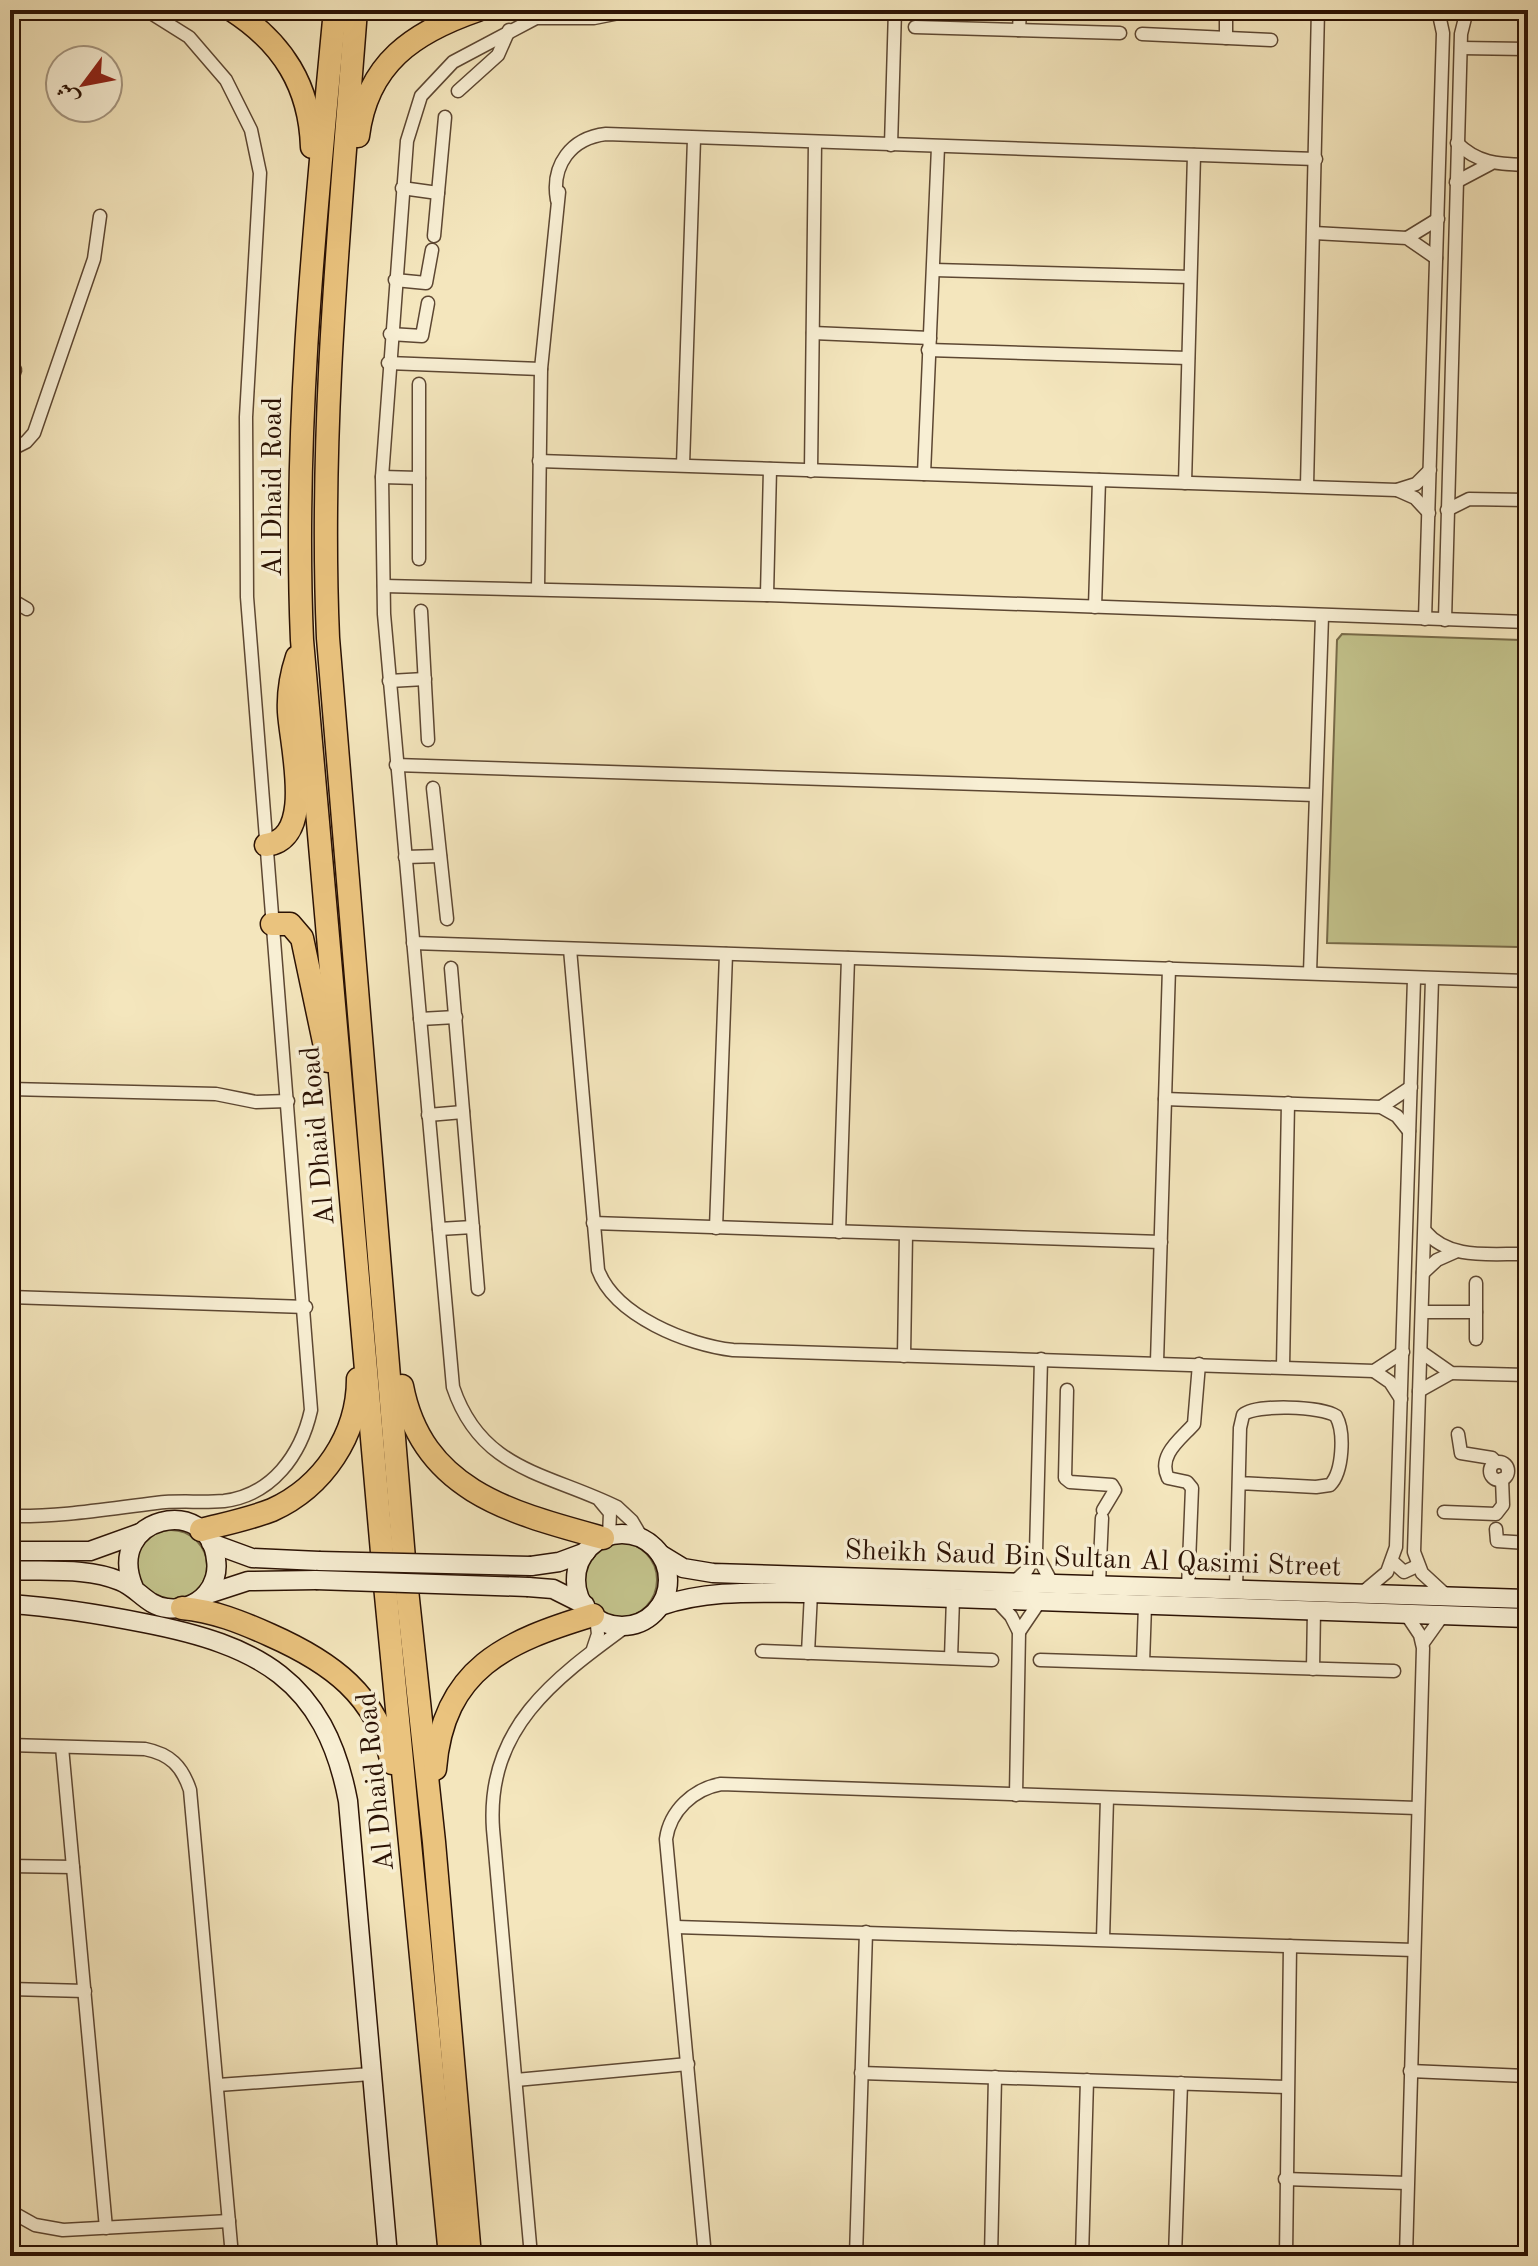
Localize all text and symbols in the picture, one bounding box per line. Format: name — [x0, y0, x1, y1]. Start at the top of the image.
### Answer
north arrow — [44, 44, 124, 124]
text: ش — [54, 78, 84, 109]
street label: Al Dhaid Road — [260, 397, 288, 577]
street label: Al Dhaid Road — [297, 1045, 341, 1227]
street label: Sheikh Saud Bin Sultan Al Qasimi Street — [844, 1537, 1342, 1583]
street label: Al Dhaid Road — [354, 1691, 400, 1873]

